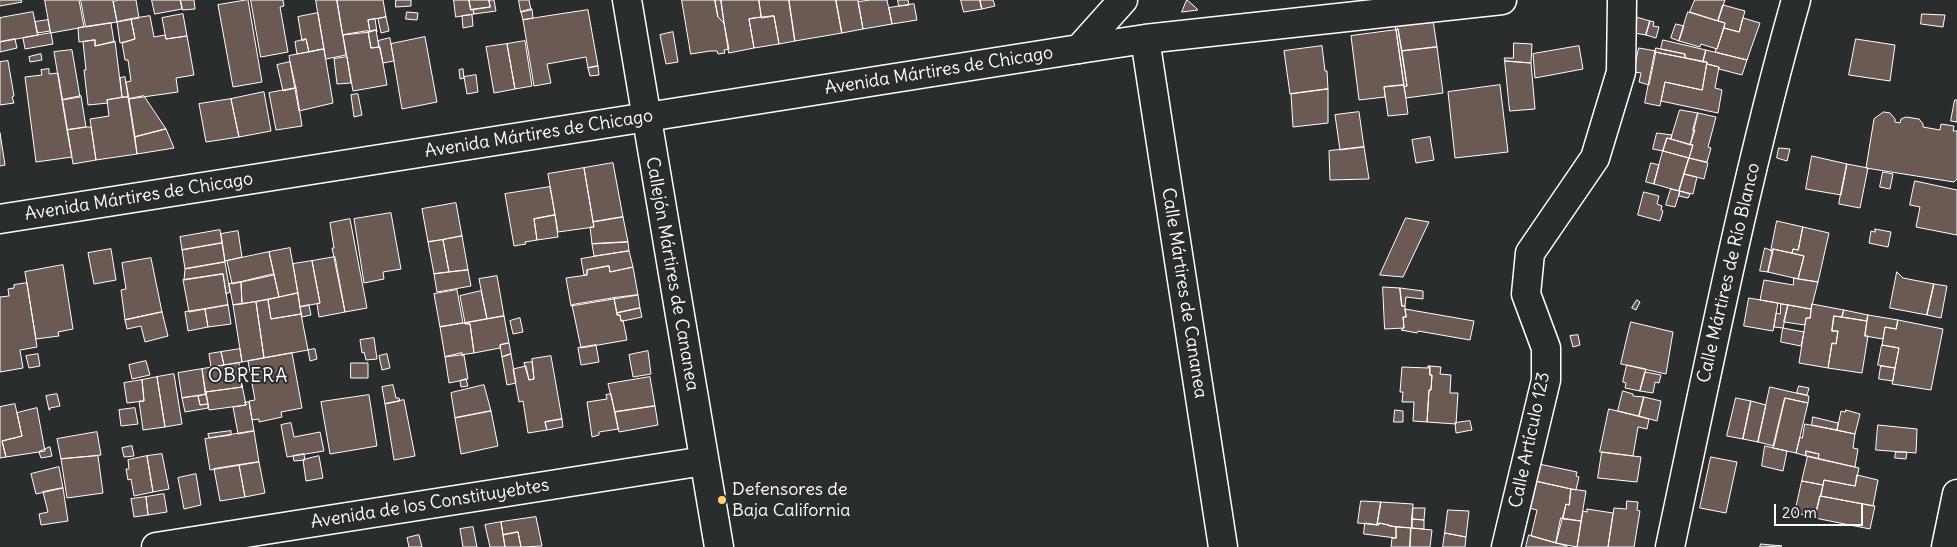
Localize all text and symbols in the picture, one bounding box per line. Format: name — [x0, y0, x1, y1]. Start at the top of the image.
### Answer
street label: Avenida Mártires de Chicago — [823, 42, 1055, 100]
street label: Avenida Mártires de Chicago — [423, 105, 655, 163]
street label: Callejón Mártires de Cananea — [641, 155, 703, 393]
street label: Calle Mártires de Río Blanco — [1693, 161, 1765, 385]
street label: Avenida Mártires de Chicago — [23, 168, 255, 226]
street label: Calle Mártires de Cananea — [1157, 186, 1211, 400]
district label: OBRERA — [207, 366, 289, 388]
street label: Calle Artículo 123 — [1505, 370, 1555, 510]
street label: Avenida de los Constituyebtes — [309, 474, 551, 534]
place label: Defensores de Baja California — [732, 479, 851, 522]
marker: Defensores de Baja California — [716, 494, 728, 506]
scale bar — [1777, 494, 1866, 526]
text: 20 m — [1782, 503, 1817, 522]

